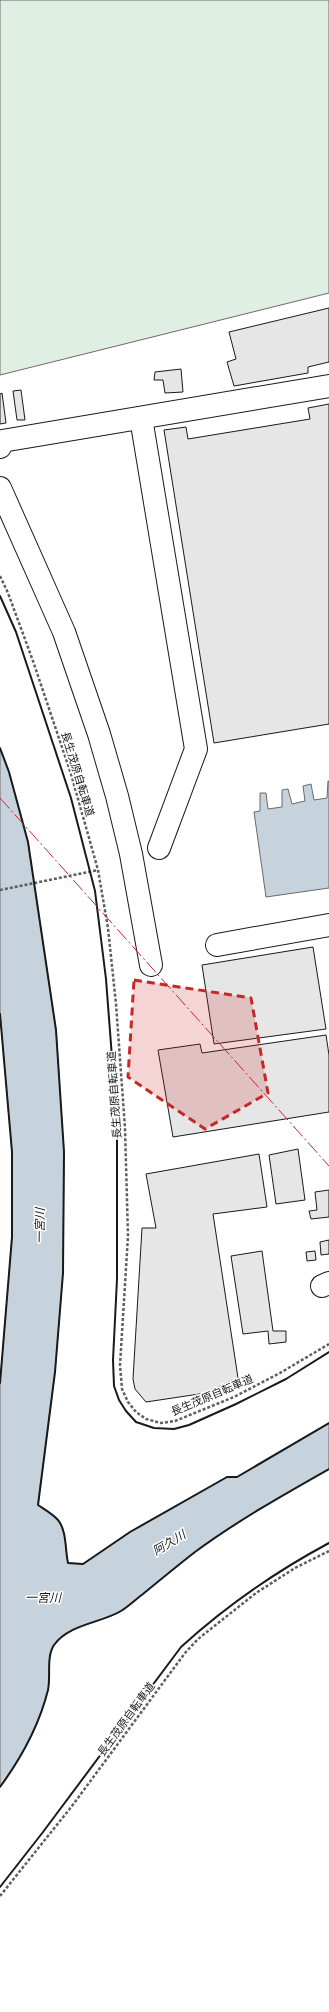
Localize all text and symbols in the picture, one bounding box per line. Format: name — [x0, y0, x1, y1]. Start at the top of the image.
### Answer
street label: 長生茂原自転車道 — [59, 730, 97, 818]
street label: 長生茂原自転車道 — [105, 1051, 123, 1139]
water label: 一宮川 — [33, 1206, 47, 1244]
street label: 長生茂原自転車道 — [169, 1372, 255, 1418]
water label: 阿久川 — [150, 1527, 190, 1558]
water label: 一宮川 — [25, 1591, 63, 1605]
street label: 長生茂原自転車道 — [95, 1680, 157, 1758]

